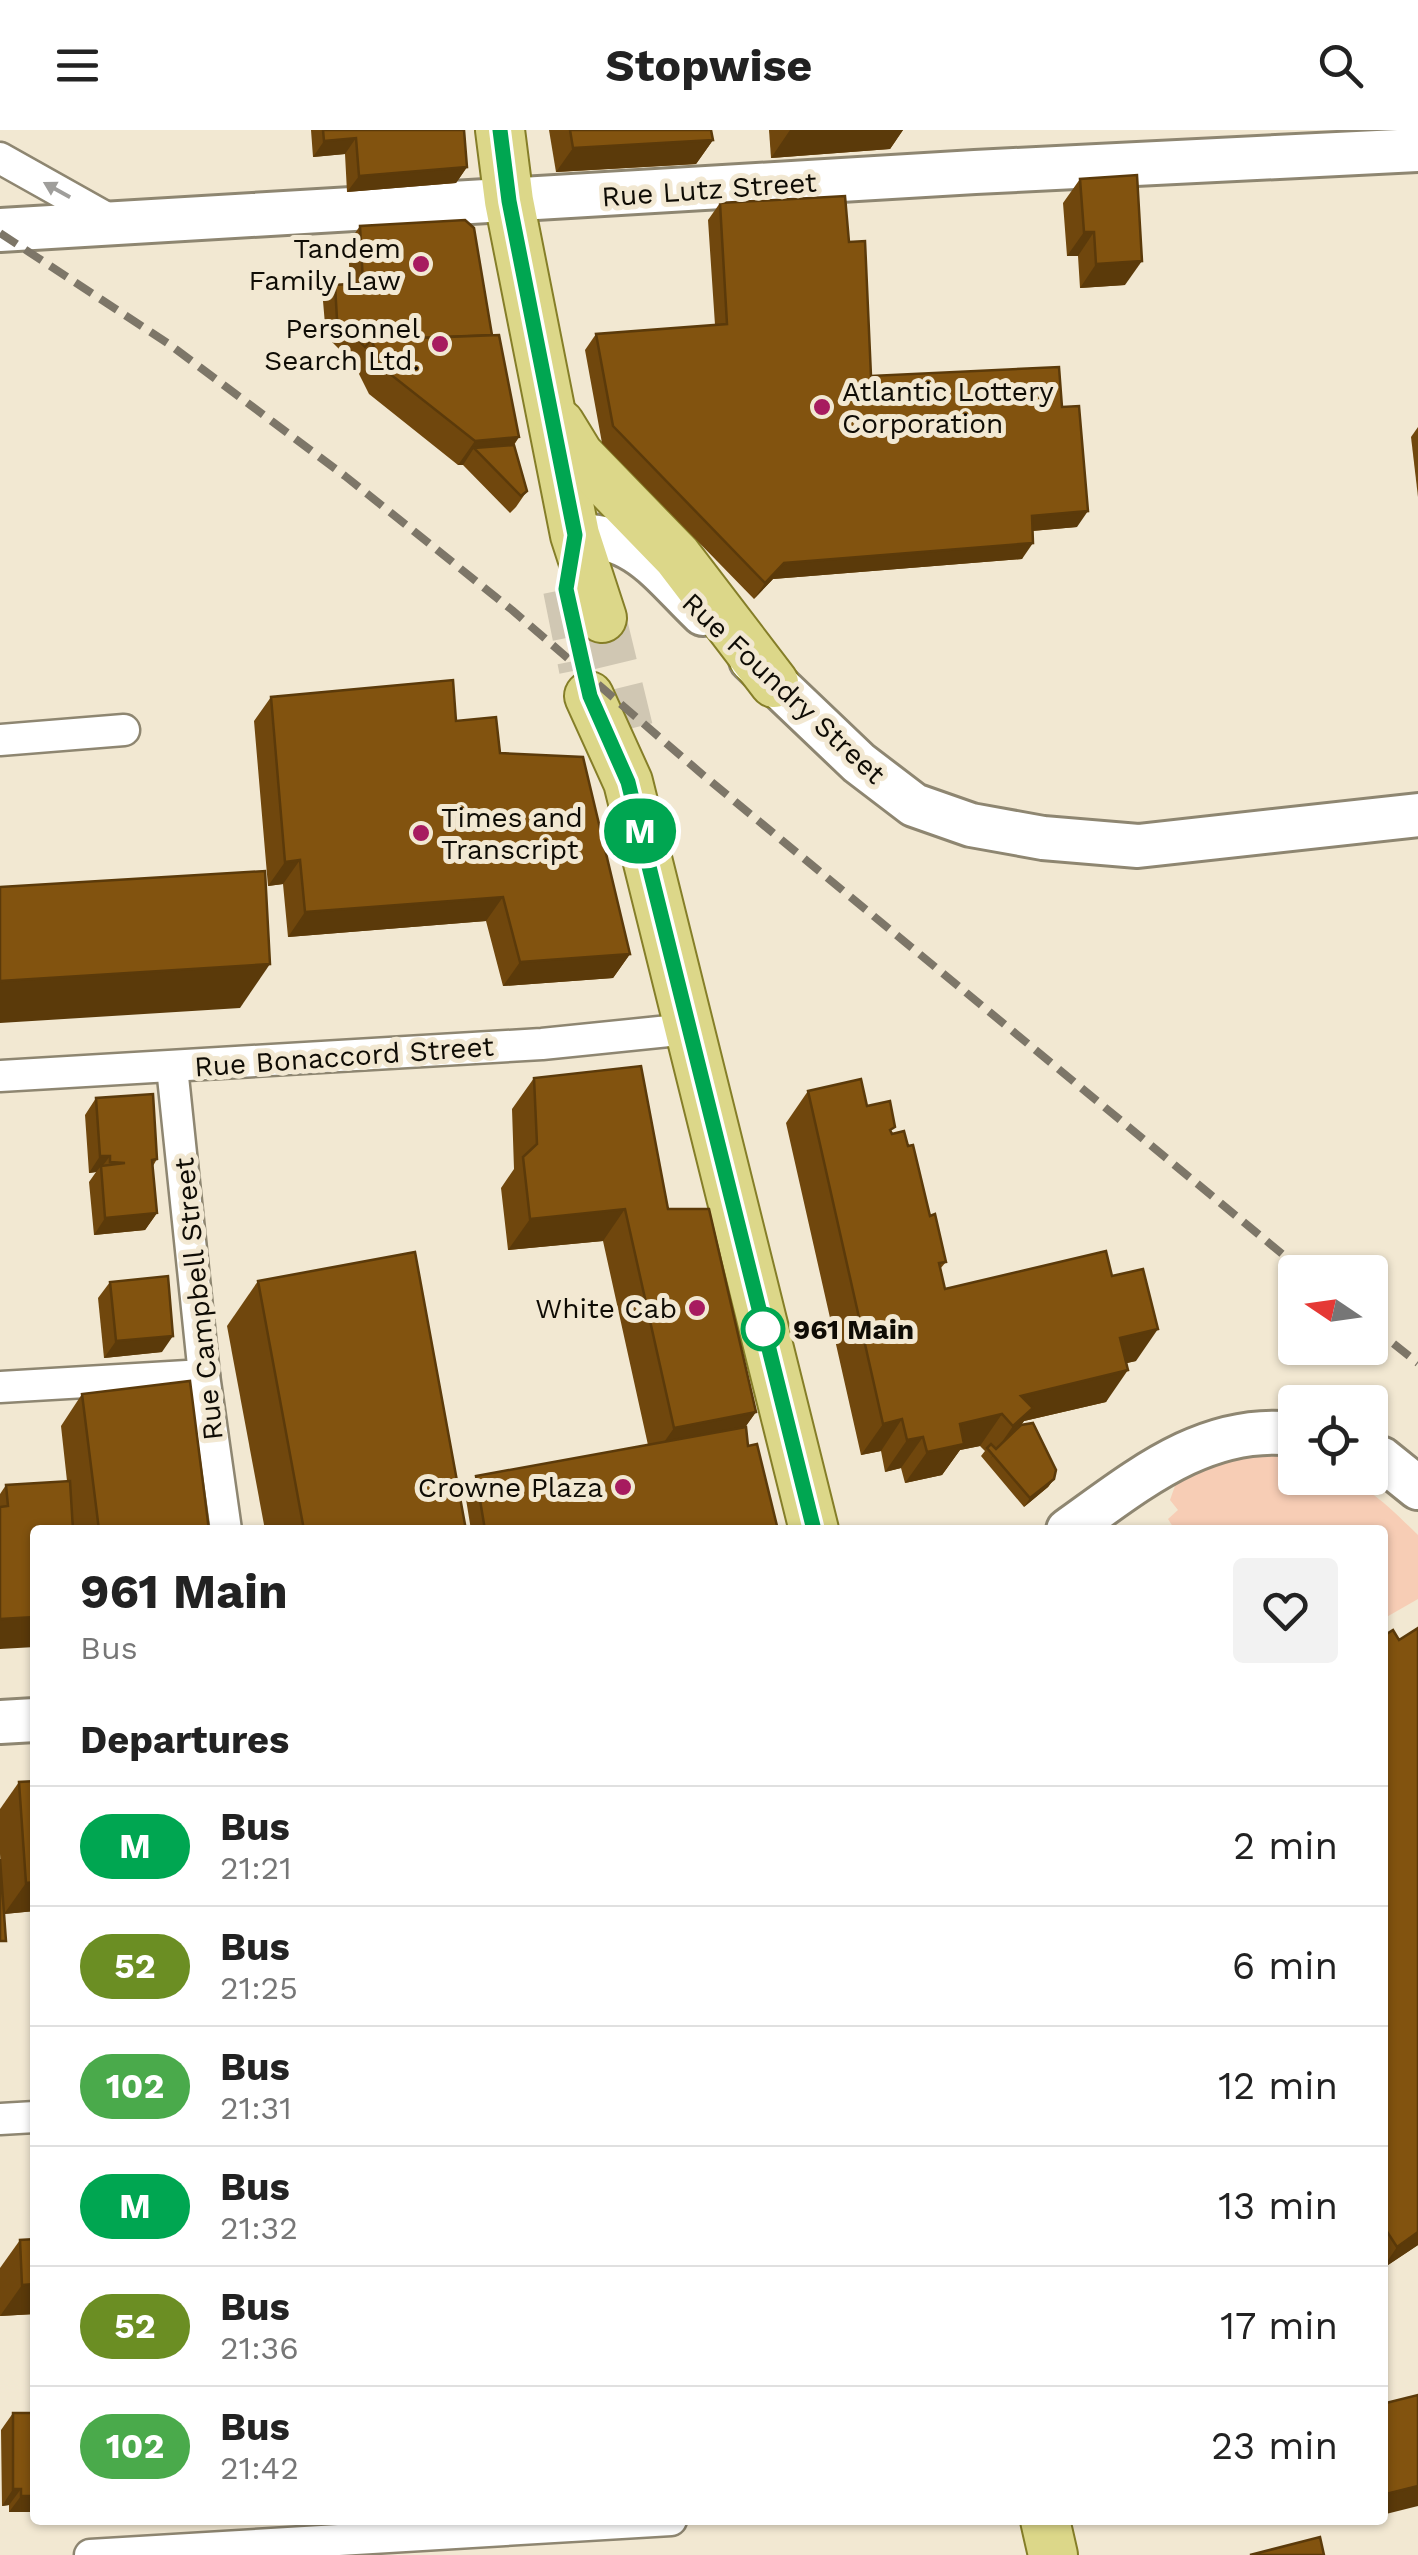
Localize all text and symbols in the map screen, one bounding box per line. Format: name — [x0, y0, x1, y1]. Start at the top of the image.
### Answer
icon: menu — [50, 38, 105, 93]
icon: search — [1313, 38, 1368, 93]
text: Stopwise — [606, 39, 812, 92]
street label: Rue Lutz Street — [600, 166, 818, 213]
one-way arrow — [43, 181, 71, 199]
place label: Tandem Family Law — [249, 232, 401, 297]
marker: Tandem Family Law — [410, 253, 432, 275]
place label: Personnel Search Ltd. — [264, 312, 420, 377]
marker: Personnel Search Ltd. — [429, 333, 451, 355]
place label: Atlantic Lottery Corporation — [842, 375, 1054, 440]
marker: Atlantic Lottery Corporation — [811, 396, 833, 418]
street label: Rue Foundry Street — [676, 586, 892, 791]
line badge: M — [608, 798, 672, 864]
place label: Times and Transcript — [441, 801, 583, 866]
text: M — [624, 810, 656, 852]
marker: Times and Transcript — [410, 822, 432, 844]
street label: Rue Bonaccord Street — [193, 1030, 495, 1083]
street label: Rue Campbell Street — [167, 1156, 230, 1442]
north arrow — [1278, 1255, 1388, 1365]
map controls — [1278, 1255, 1388, 1495]
place label: White Cab — [535, 1292, 677, 1325]
marker: White Cab — [686, 1297, 708, 1319]
marker: 961 Main — [742, 1308, 784, 1350]
place label: 961 Main — [793, 1313, 914, 1346]
button: locate — [1278, 1385, 1388, 1495]
place label: Crowne Plaza — [418, 1471, 603, 1504]
marker: Crowne Plaza — [612, 1476, 634, 1498]
button: heart — [1233, 1558, 1338, 1663]
text: 961 Main — [80, 1563, 288, 1620]
text: Bus — [80, 1629, 138, 1667]
text: Departures — [80, 1718, 289, 1762]
text: Bus — [220, 1805, 290, 1849]
text: 2 min — [1233, 1824, 1338, 1868]
text: M — [119, 1825, 151, 1867]
text: 21:21 — [220, 1849, 292, 1887]
text: Bus — [220, 1925, 290, 1969]
text: 6 min — [1232, 1944, 1338, 1988]
text: 52 — [114, 1945, 156, 1987]
text: 21:25 — [220, 1969, 298, 2007]
text: Bus — [220, 2045, 290, 2089]
text: 12 min — [1218, 2064, 1338, 2108]
text: 102 — [106, 2065, 164, 2107]
text: 21:31 — [220, 2089, 292, 2127]
text: Bus — [220, 2165, 290, 2209]
text: 13 min — [1218, 2184, 1338, 2228]
text: M — [119, 2185, 151, 2227]
text: 21:32 — [220, 2209, 298, 2247]
text: Bus — [220, 2285, 290, 2329]
text: 17 min — [1220, 2304, 1338, 2348]
text: 52 — [114, 2305, 156, 2347]
text: 21:36 — [220, 2329, 299, 2367]
text: Bus — [220, 2405, 290, 2449]
text: 23 min — [1211, 2424, 1338, 2468]
text: 102 — [106, 2425, 164, 2467]
text: 21:42 — [220, 2449, 299, 2487]

